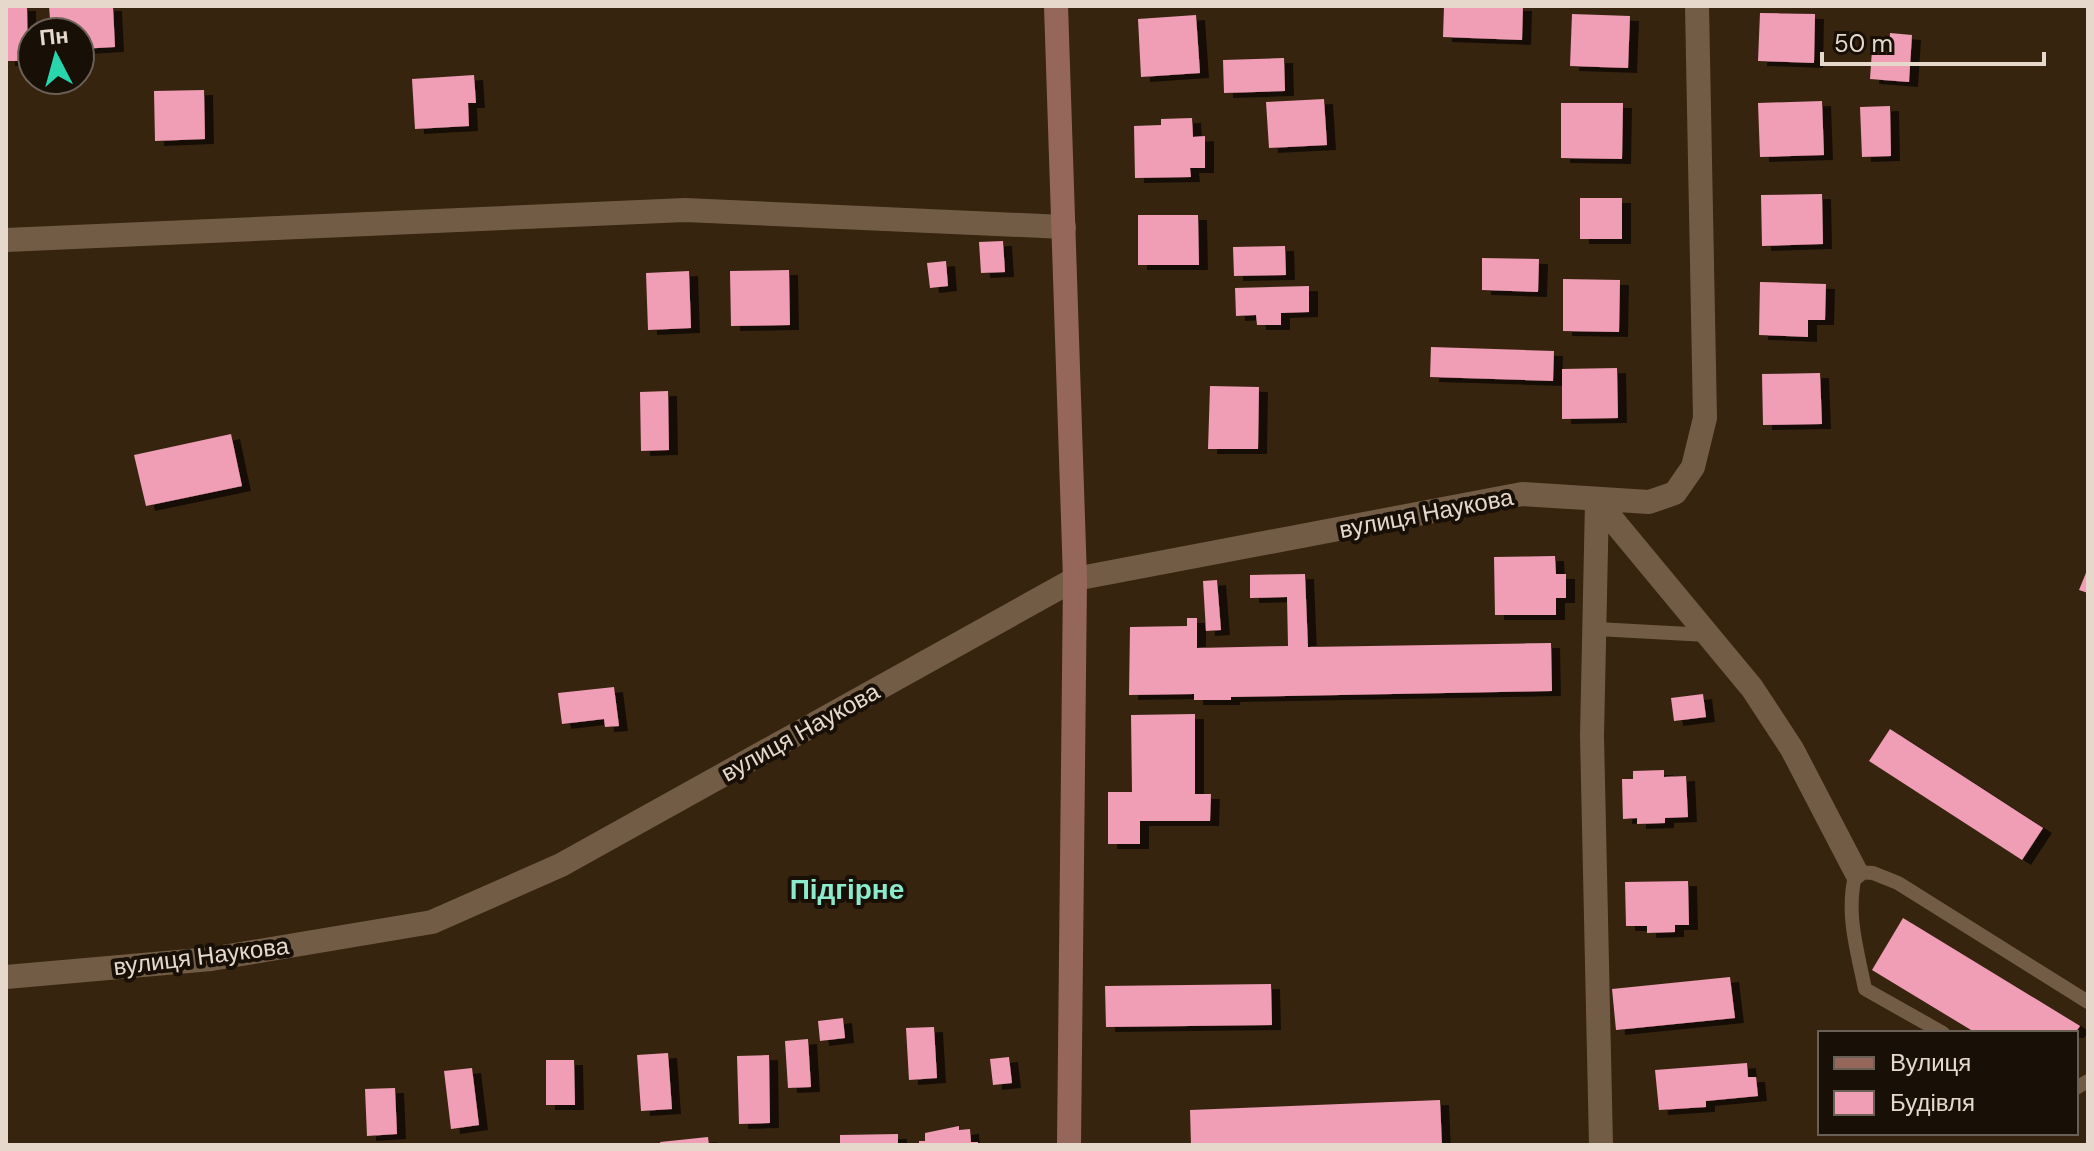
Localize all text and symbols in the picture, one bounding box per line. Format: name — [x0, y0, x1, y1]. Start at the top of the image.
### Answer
north arrow — [16, 16, 96, 96]
scale bar — [1822, 16, 2044, 66]
text: Пн — [38, 21, 70, 53]
text: 50 m — [1834, 28, 1893, 59]
street label: вулиця Наукова — [1336, 481, 1516, 545]
street label: вулиця Наукова — [715, 675, 885, 788]
district label: Підгірне — [790, 871, 904, 908]
street label: вулиця Наукова — [111, 930, 291, 982]
legend — [1818, 1031, 2078, 1135]
text: Вулиця — [1890, 1047, 1971, 1078]
text: Будівля — [1890, 1087, 1975, 1118]

